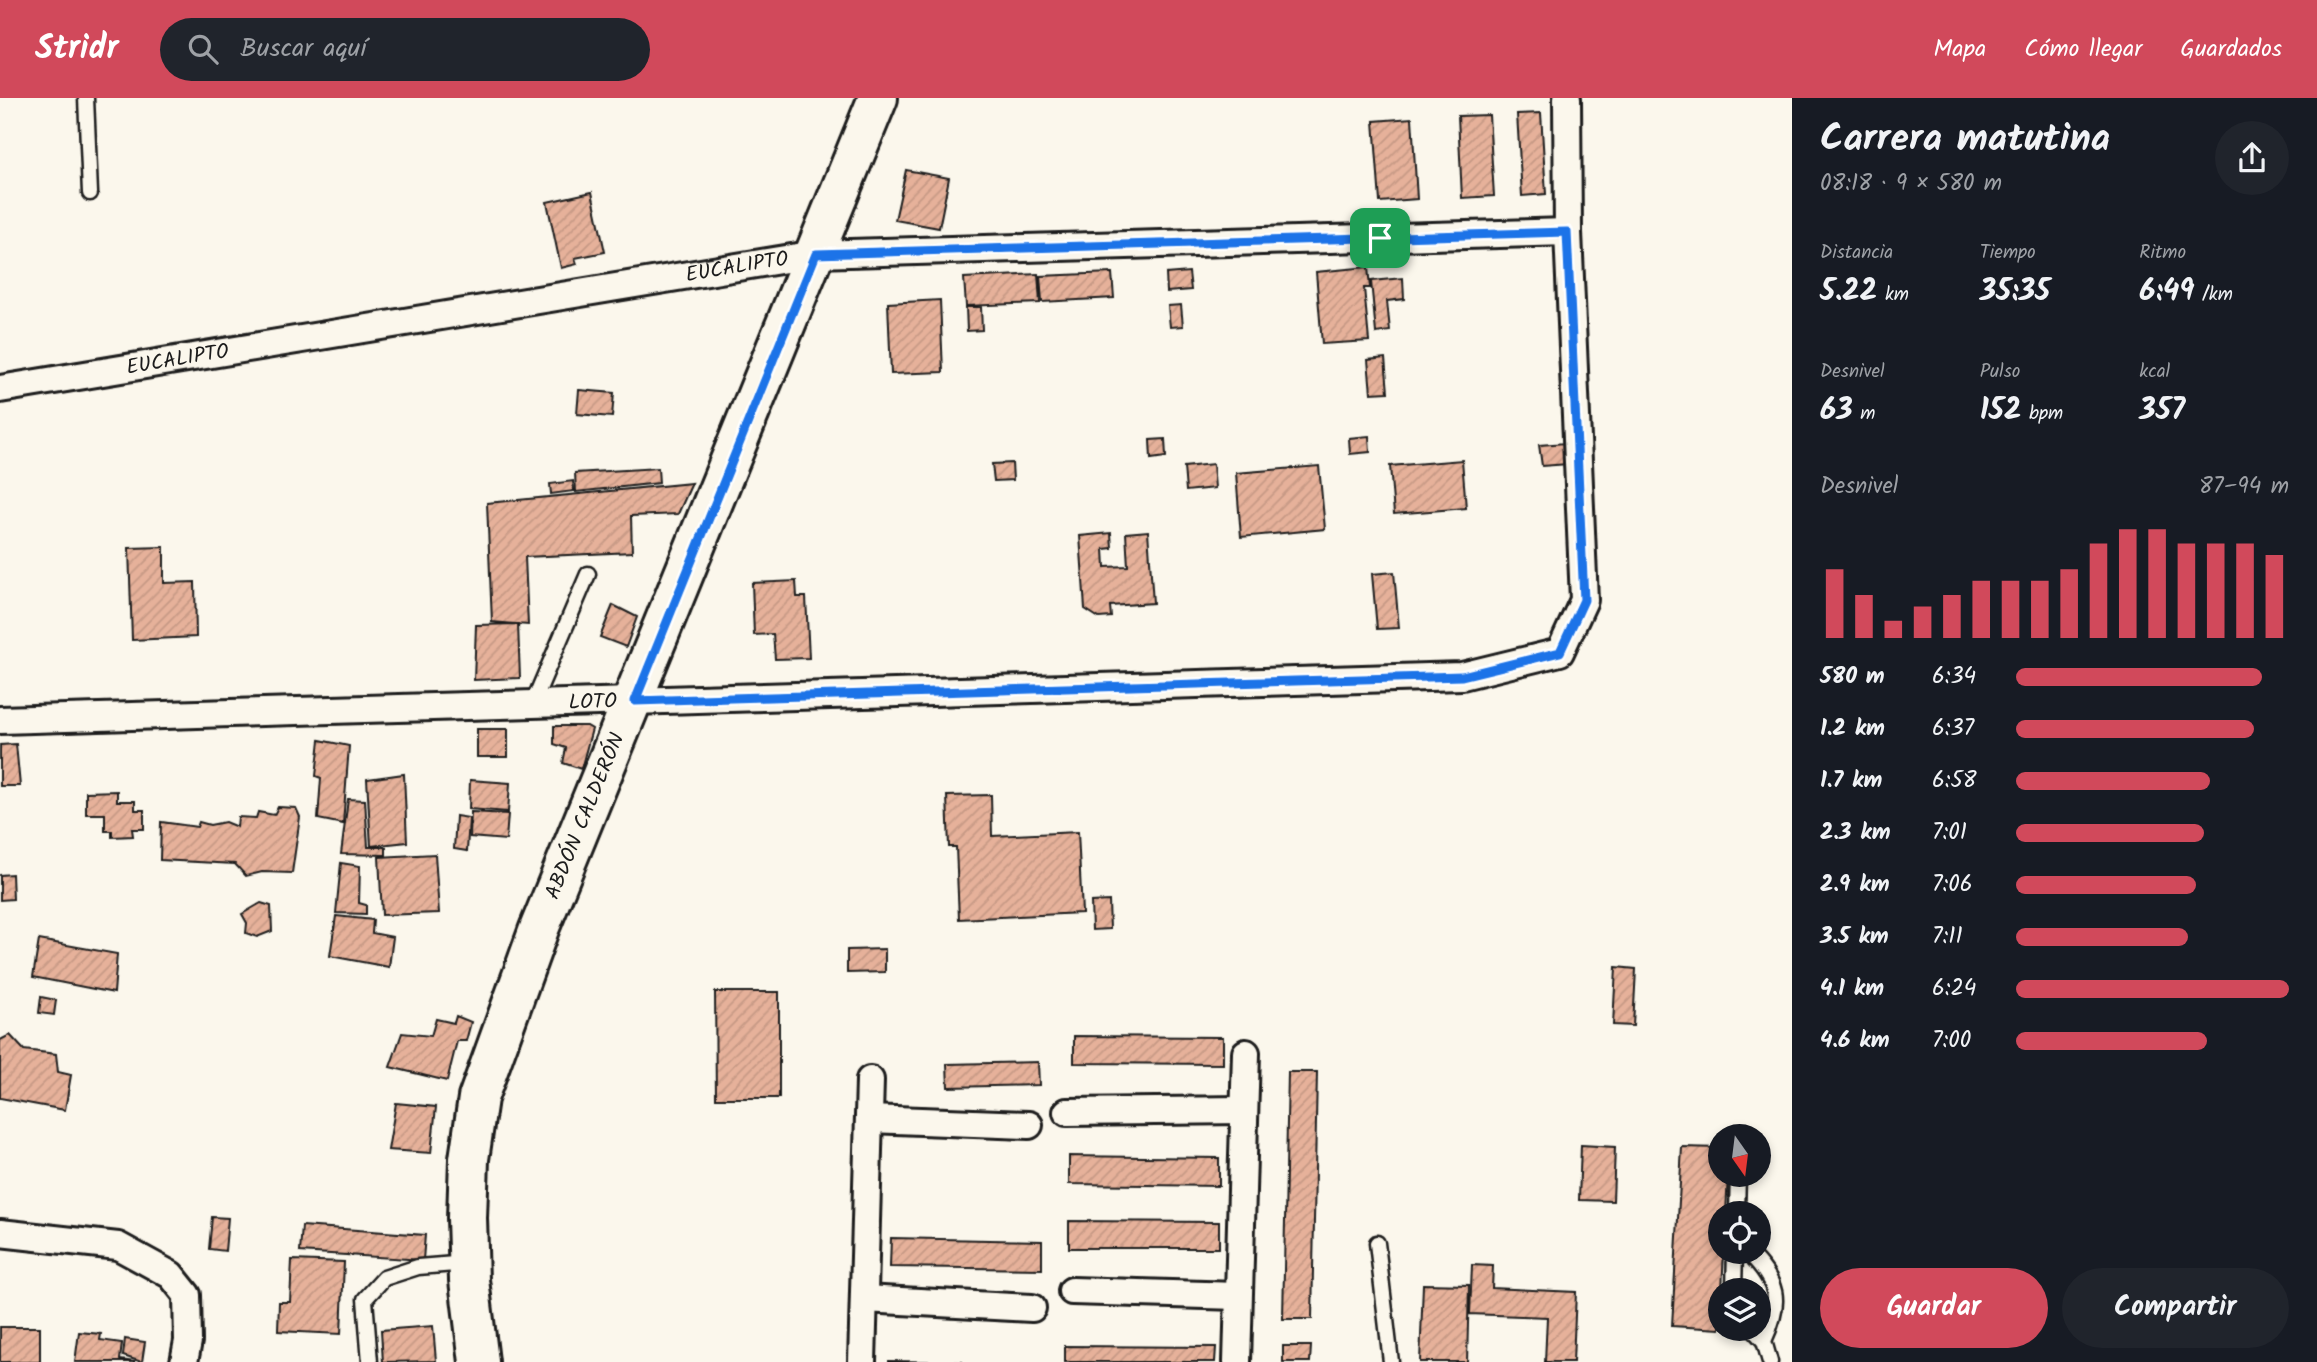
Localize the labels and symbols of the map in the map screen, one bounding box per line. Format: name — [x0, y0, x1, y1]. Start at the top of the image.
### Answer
pin — [1350, 208, 1410, 268]
street label: EUCALIPTO — [683, 242, 791, 292]
street label: EUCALIPTO — [124, 335, 232, 384]
street label: LOTO — [568, 685, 618, 719]
street label: ABDÓN CALDERÓN — [536, 728, 634, 904]
north arrow — [1708, 1124, 1771, 1186]

